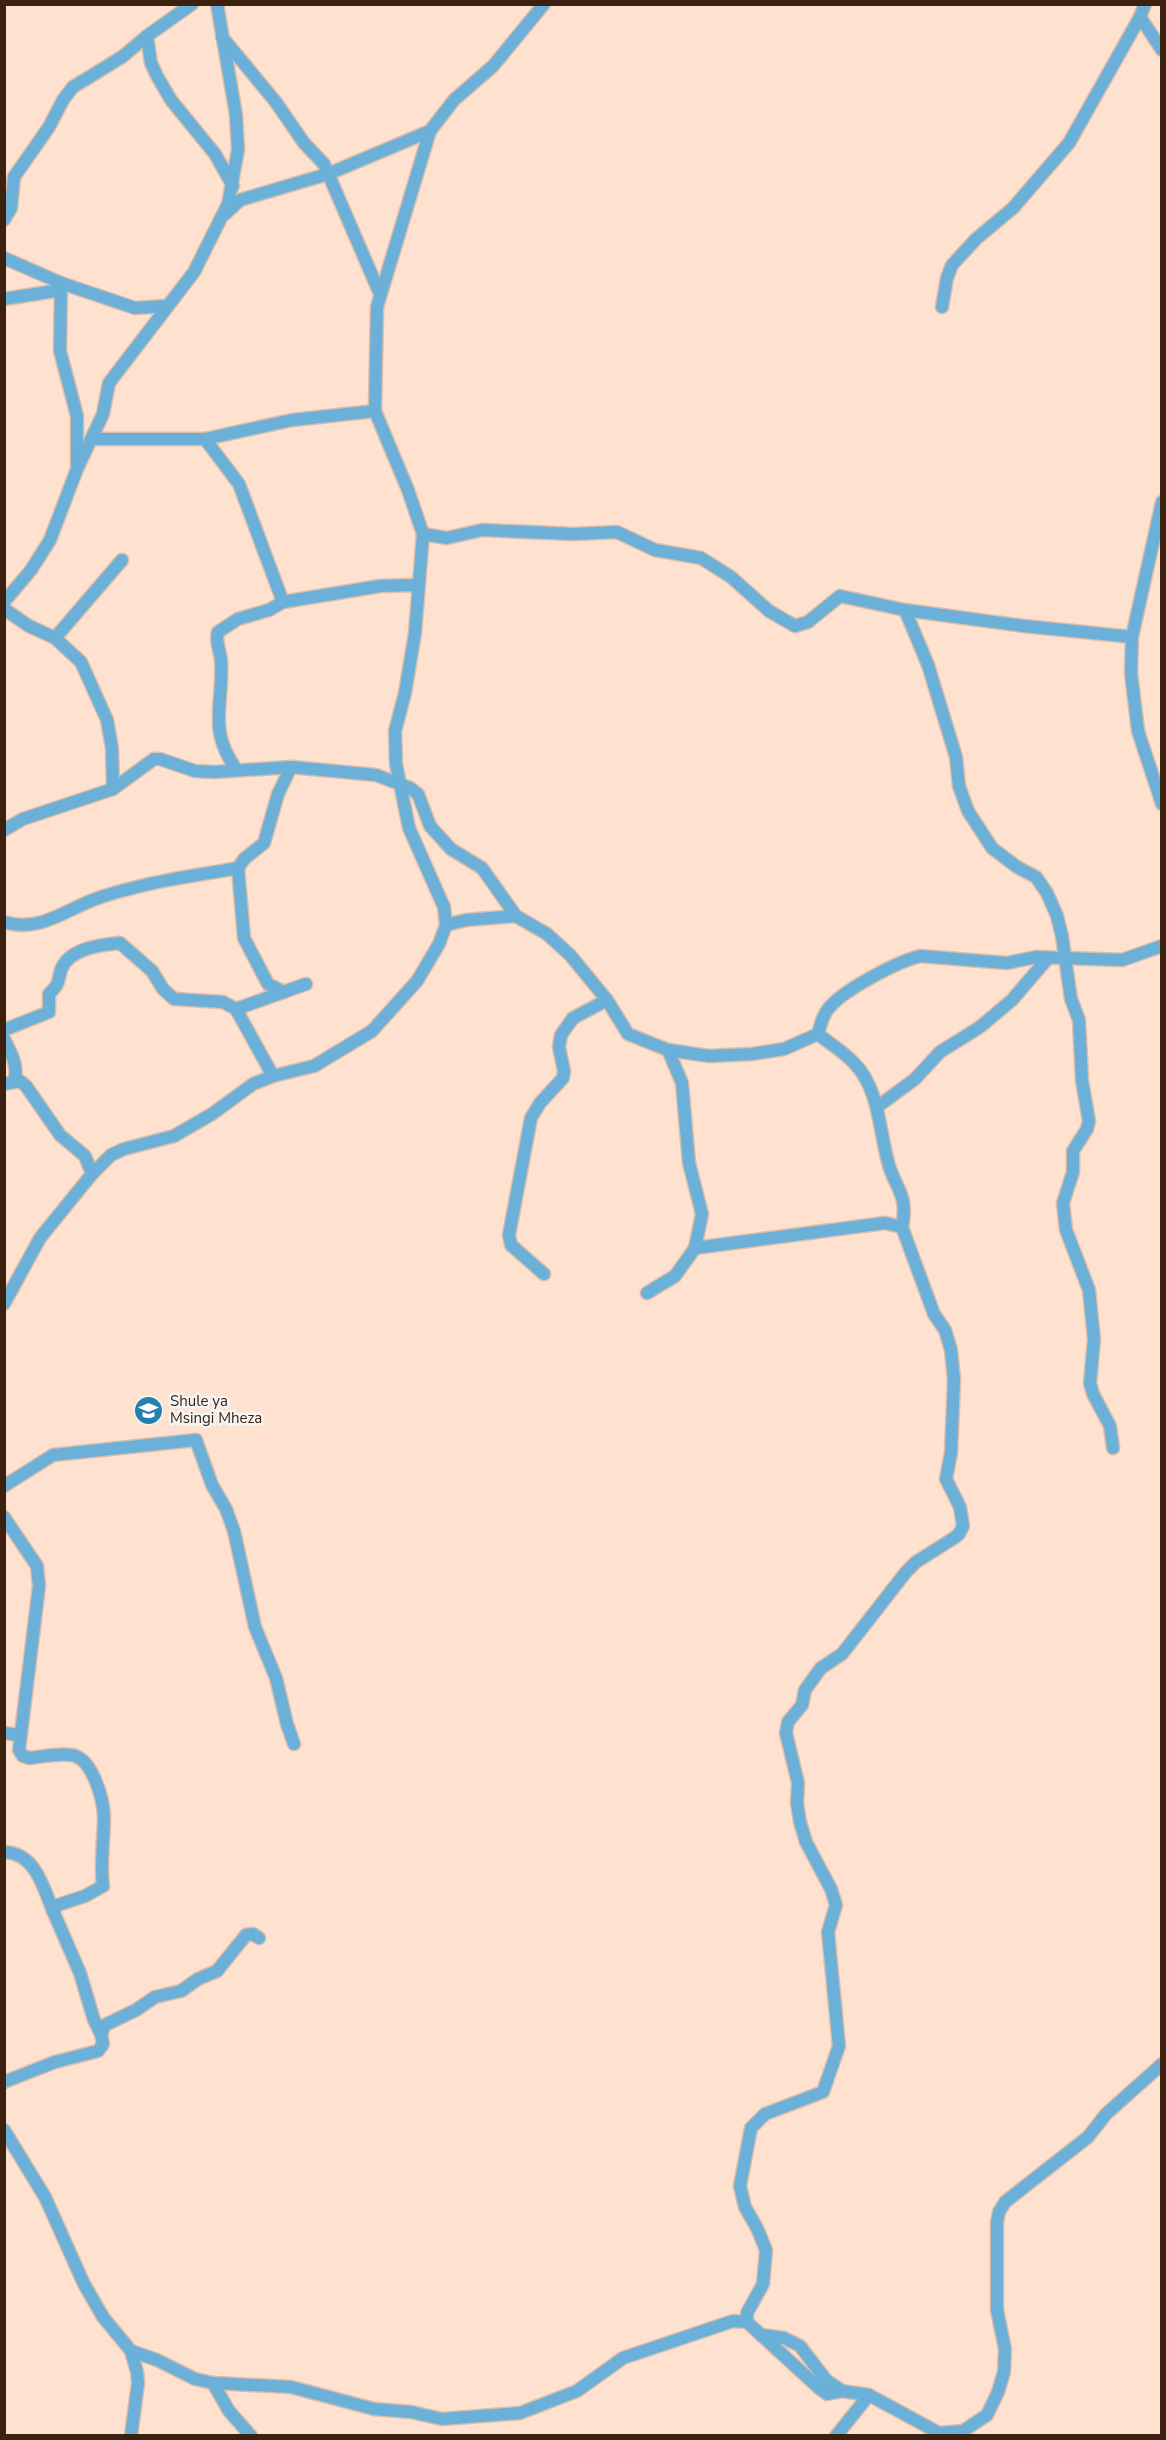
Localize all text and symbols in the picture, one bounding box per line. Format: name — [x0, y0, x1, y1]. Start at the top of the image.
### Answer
place label: Shule ya Msingi Mheza — [170, 1391, 262, 1428]
school or university icon: Shule ya Msingi Mheza — [133, 1394, 165, 1426]

